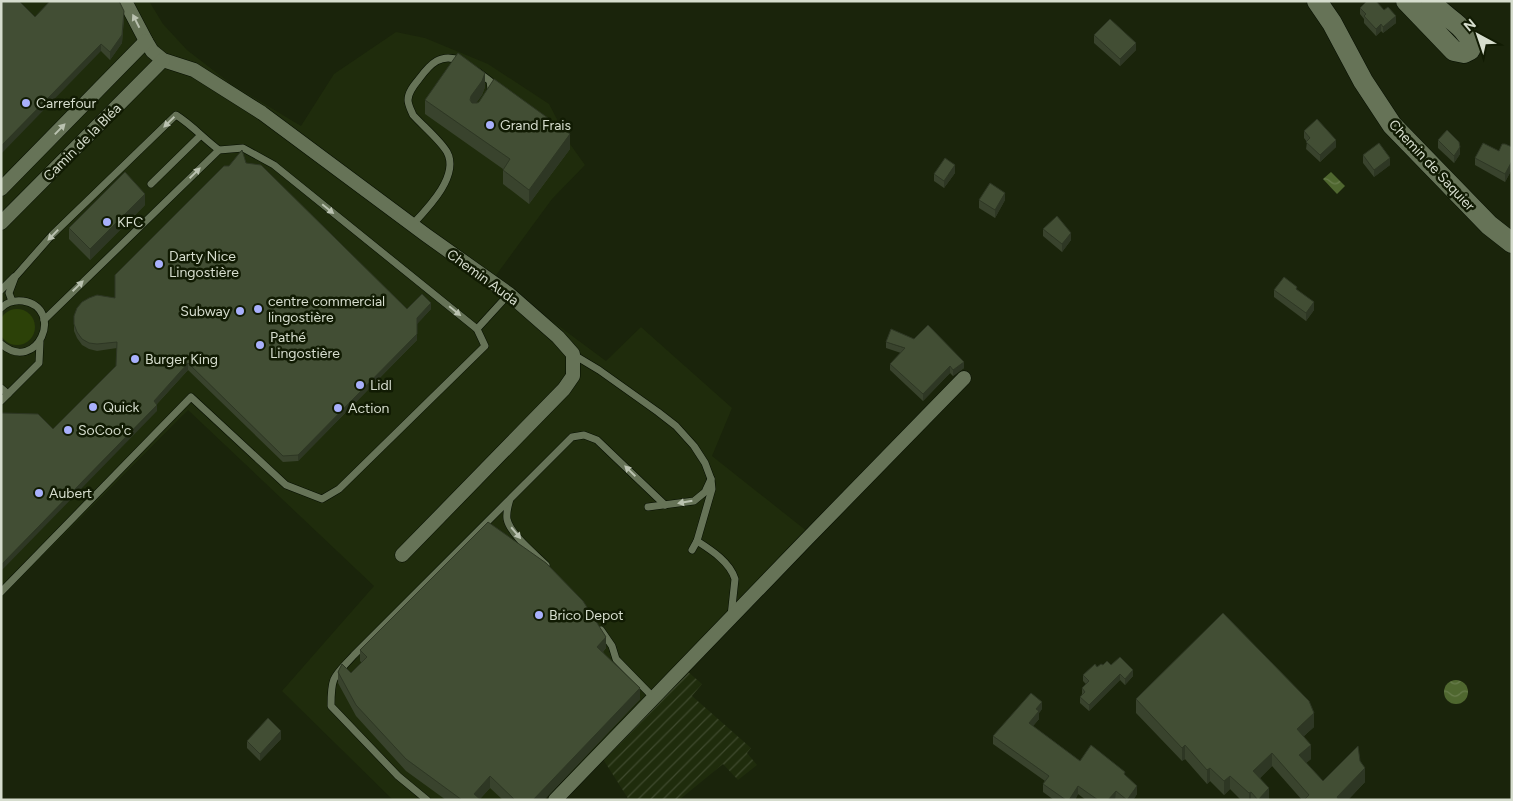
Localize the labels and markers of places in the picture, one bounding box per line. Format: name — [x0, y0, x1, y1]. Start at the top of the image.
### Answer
place label: Carrefour — [36, 95, 96, 112]
marker: Carrefour — [20, 97, 32, 109]
place label: Grand Frais — [500, 117, 571, 134]
marker: Grand Frais — [484, 119, 496, 131]
place label: KFC — [117, 214, 143, 231]
marker: KFC — [101, 216, 113, 228]
place label: Darty Nice Lingostière — [169, 248, 239, 281]
marker: Darty Nice Lingostière — [153, 258, 165, 270]
place label: centre commercial lingostière — [268, 293, 385, 326]
place label: Subway — [180, 303, 231, 320]
marker: centre commercial lingostière — [252, 303, 264, 315]
marker: Subway — [234, 305, 246, 317]
place label: Pathé Lingostière — [270, 329, 340, 362]
marker: Pathé Lingostière — [254, 339, 266, 351]
place label: Burger King — [145, 351, 218, 368]
marker: Burger King — [129, 353, 141, 365]
place label: Lidl — [370, 377, 392, 394]
marker: Lidl — [354, 379, 366, 391]
place label: Quick — [103, 399, 140, 416]
place label: Action — [348, 400, 390, 417]
marker: Quick — [87, 401, 99, 413]
marker: Action — [332, 402, 344, 414]
place label: SoCoo'c — [78, 422, 132, 439]
marker: SoCoo'c — [62, 424, 74, 436]
place label: Aubert — [49, 485, 92, 502]
marker: Aubert — [33, 487, 45, 499]
place label: Brico Depot — [549, 607, 624, 624]
marker: Brico Depot — [533, 609, 545, 621]

